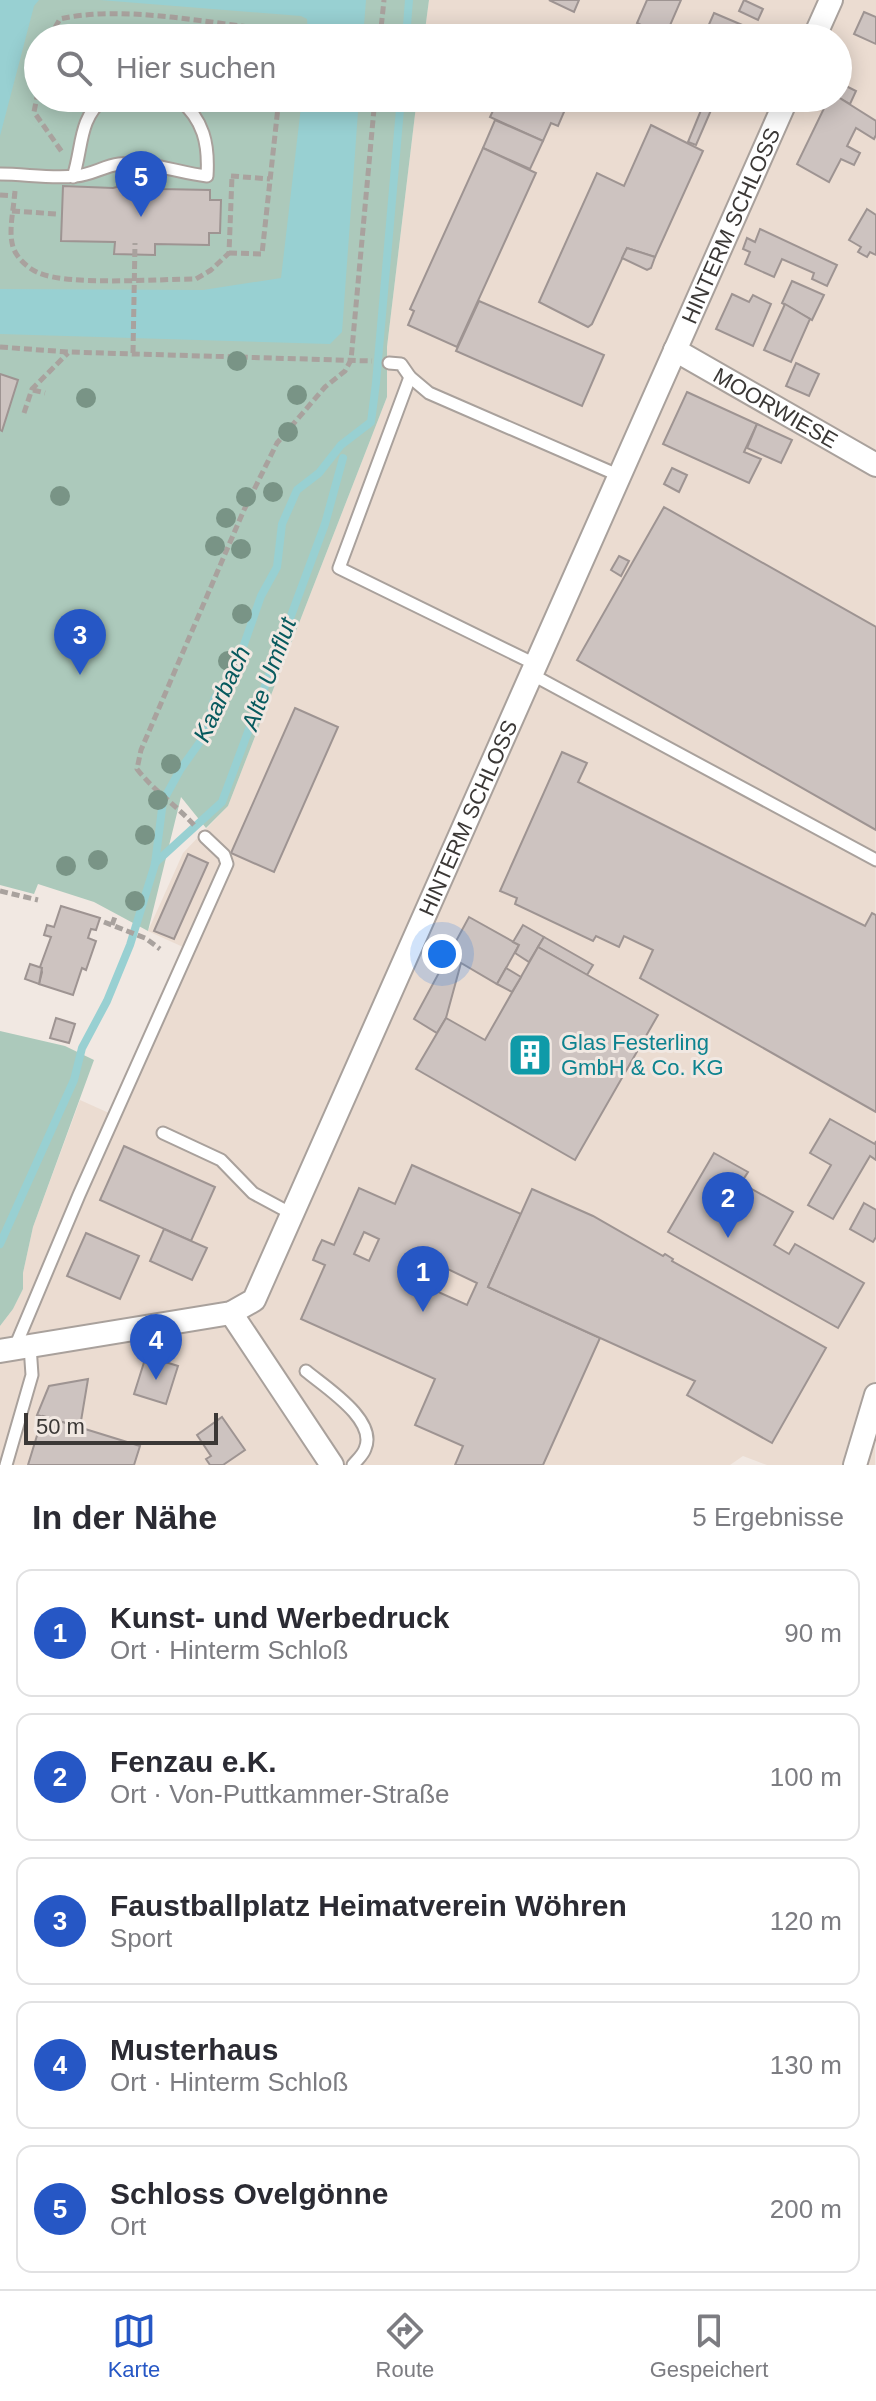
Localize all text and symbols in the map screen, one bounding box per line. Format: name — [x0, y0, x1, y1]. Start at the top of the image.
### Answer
search box — [24, 24, 852, 112]
icon: search — [52, 46, 96, 90]
text: Hier suchen — [116, 51, 276, 84]
street label: HINTERM SCHLOSS — [677, 124, 785, 327]
pin: 5 — [115, 151, 167, 217]
street label: MOORWIESE — [709, 363, 842, 453]
pin: 3 — [54, 609, 106, 675]
water label: Alte Umflut — [235, 613, 302, 735]
water label: Kaarbach — [188, 642, 255, 746]
street label: HINTERM SCHLOSS — [414, 716, 523, 920]
your location — [422, 934, 462, 974]
place label: Glas Festerling GmbH & Co. KG — [561, 1030, 724, 1080]
building icon: Glas Festerling GmbH & Co. KG — [506, 1031, 554, 1079]
pin: 2 — [702, 1172, 754, 1238]
pin: 1 — [397, 1246, 449, 1312]
pin: 4 — [130, 1314, 182, 1380]
scale bar — [24, 1409, 218, 1445]
text: 50 m — [36, 1414, 85, 1439]
text: In der Nähe — [32, 1498, 217, 1536]
text: 5 Ergebnisse — [692, 1502, 844, 1532]
text: Kunst- und Werbedruck — [110, 1601, 449, 1634]
text: 1 — [53, 1618, 67, 1648]
text: 90 m — [784, 1618, 842, 1648]
text: Ort · Hinterm Schloß — [110, 1635, 348, 1665]
text: Fenzau e.K. — [110, 1745, 277, 1778]
text: 2 — [53, 1762, 67, 1792]
text: 100 m — [770, 1762, 842, 1792]
text: Ort · Von-Puttkammer-Straße — [110, 1779, 450, 1809]
text: Faustballplatz Heimatverein Wöhren — [110, 1889, 627, 1922]
text: 3 — [53, 1906, 67, 1936]
text: 120 m — [770, 1906, 842, 1936]
text: Sport — [110, 1923, 172, 1953]
text: Musterhaus — [110, 2033, 278, 2066]
text: 4 — [53, 2050, 67, 2080]
text: 130 m — [770, 2050, 842, 2080]
text: Ort · Hinterm Schloß — [110, 2067, 348, 2097]
text: Schloss Ovelgönne — [110, 2177, 388, 2210]
text: 5 — [53, 2194, 67, 2224]
text: 200 m — [770, 2194, 842, 2224]
text: Ort — [110, 2211, 146, 2241]
tab: Karte — [108, 2309, 160, 2383]
tab: Route — [376, 2309, 434, 2383]
tab: Gespeichert — [650, 2309, 768, 2383]

